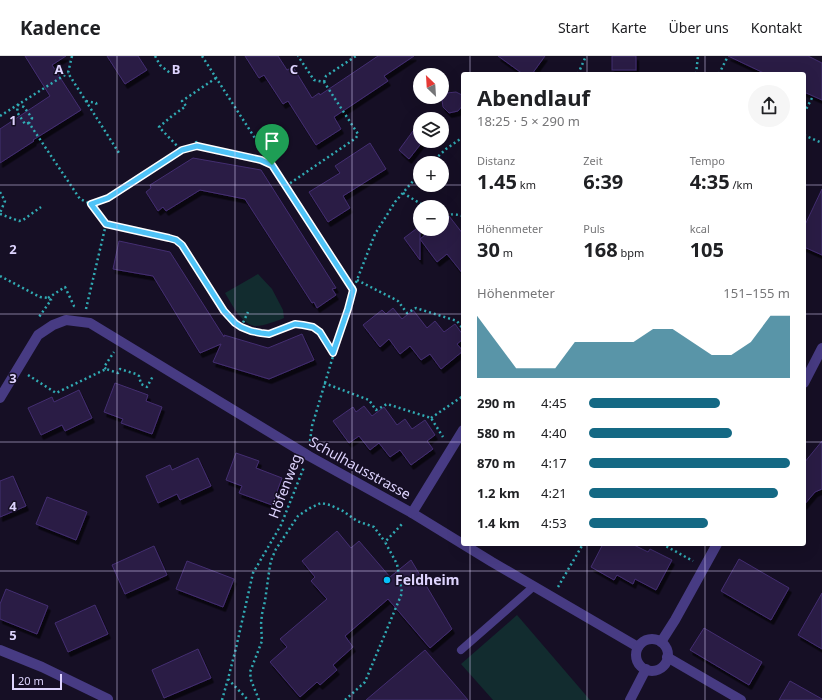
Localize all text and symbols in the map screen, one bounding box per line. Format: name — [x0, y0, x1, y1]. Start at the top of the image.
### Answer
text: Kadence — [20, 15, 101, 41]
text: Start — [558, 18, 589, 37]
text: Karte — [611, 18, 647, 37]
text: Über uns — [669, 18, 729, 37]
text: Kontakt — [751, 18, 802, 37]
text: A — [55, 60, 64, 78]
text: B — [172, 60, 180, 78]
text: C — [290, 60, 298, 78]
north arrow — [413, 68, 449, 104]
map controls — [413, 68, 449, 236]
text: Abendlauf — [477, 82, 590, 112]
button: share — [748, 85, 790, 127]
text: 1 — [9, 111, 17, 129]
button: layers — [413, 112, 449, 148]
text: 18:25 · 5 × 290 m — [477, 112, 580, 130]
pin — [255, 124, 289, 165]
icon: arrive — [261, 130, 283, 152]
text: Distanz — [477, 153, 515, 168]
text: Zeit — [583, 153, 603, 168]
text: Tempo — [690, 153, 725, 168]
button: + — [413, 156, 449, 192]
text: 1.45 — [477, 168, 517, 195]
text: 6:39 — [583, 168, 623, 195]
text: 4:35 — [690, 168, 730, 195]
text: km — [517, 177, 536, 192]
text: /km — [730, 177, 753, 192]
button: − — [413, 200, 449, 236]
text: Höhenmeter — [477, 221, 543, 236]
text: Puls — [583, 221, 605, 236]
text: kcal — [690, 221, 710, 236]
text: 30 — [477, 236, 500, 263]
text: 168 — [583, 236, 618, 263]
text: 105 — [690, 236, 724, 263]
text: 2 — [9, 240, 17, 258]
text: m — [500, 245, 513, 260]
text: bpm — [618, 245, 644, 260]
text: Höhenmeter — [477, 284, 555, 302]
text: 151–155 m — [723, 284, 790, 302]
text: 3 — [9, 369, 17, 387]
text: 290 m — [477, 394, 515, 412]
text: 4:45 — [541, 394, 567, 412]
text: 580 m — [477, 424, 515, 442]
text: 4:40 — [541, 424, 567, 442]
street label: Schulhausstrasse — [306, 432, 415, 503]
street label: Höfenweg — [264, 451, 306, 521]
text: 870 m — [477, 454, 515, 472]
text: 4:17 — [541, 454, 567, 472]
text: 1.2 km — [477, 484, 520, 502]
text: 4:21 — [541, 484, 567, 502]
text: 4 — [9, 497, 17, 515]
text: 1.4 km — [477, 514, 520, 532]
text: 4:53 — [541, 514, 567, 532]
place label: Feldheim — [395, 570, 459, 589]
marker: Feldheim — [382, 575, 392, 585]
text: 5 — [9, 626, 17, 644]
scale bar — [12, 672, 62, 691]
text: 20 m — [18, 673, 44, 688]

